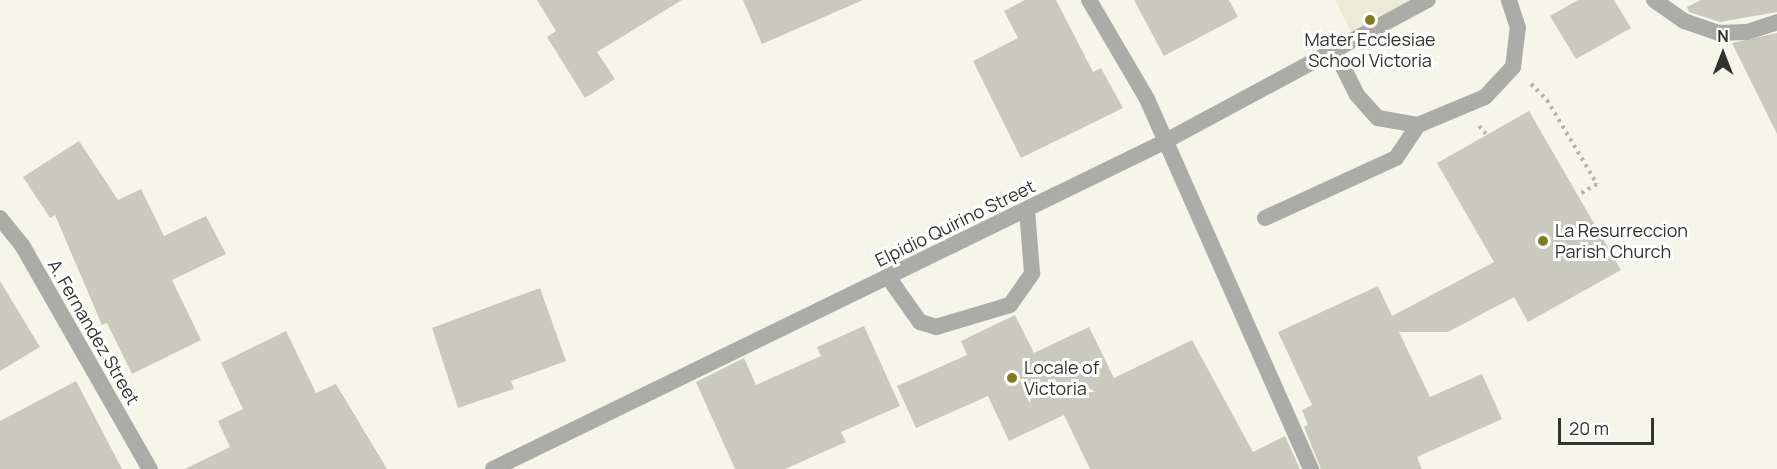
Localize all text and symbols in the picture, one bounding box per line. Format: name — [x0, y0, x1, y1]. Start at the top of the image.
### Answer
marker: Mater Ecclesiae School Victoria — [1363, 13, 1377, 27]
north arrow — [1693, 24, 1753, 84]
text: N — [1717, 25, 1729, 47]
place label: Mater Ecclesiae School Victoria — [1304, 29, 1436, 72]
street label: Elpidio Quirino Street — [872, 175, 1038, 271]
place label: La Resurreccion Parish Church — [1555, 220, 1688, 262]
marker: La Resurreccion Parish Church — [1536, 234, 1550, 248]
street label: A. Fernandez Street — [44, 256, 144, 408]
place label: Locale of Victoria — [1024, 357, 1099, 400]
marker: Locale of Victoria — [1005, 371, 1019, 385]
scale bar — [1561, 406, 1657, 444]
text: 20 m — [1569, 416, 1609, 440]

